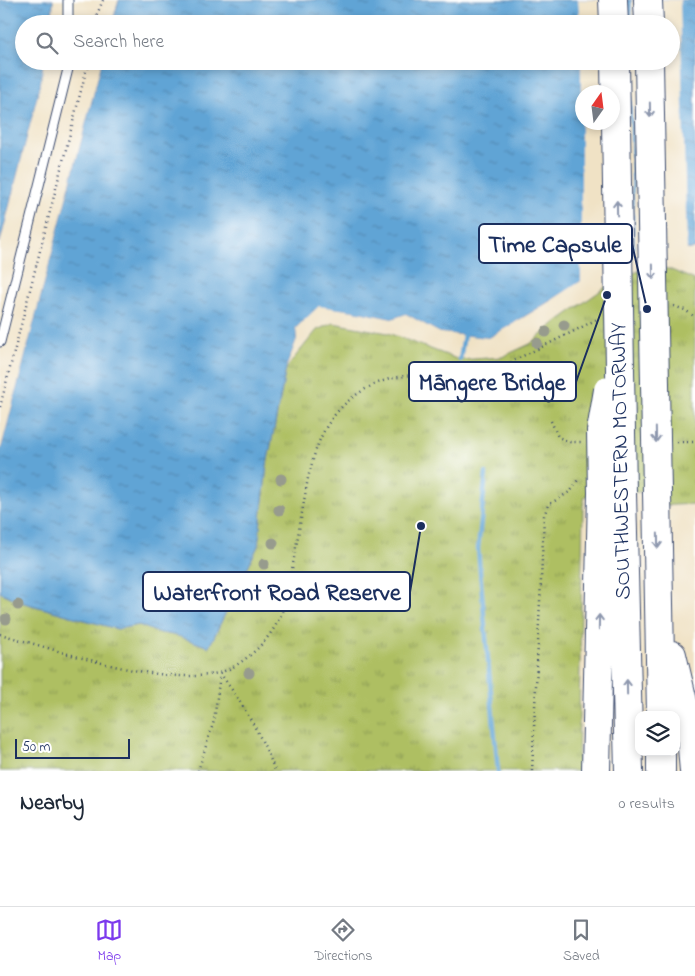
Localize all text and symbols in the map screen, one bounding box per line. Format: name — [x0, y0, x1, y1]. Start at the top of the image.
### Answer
search box — [15, 15, 680, 70]
icon: search — [33, 29, 61, 57]
text: Search here — [73, 29, 164, 56]
north arrow — [575, 85, 620, 130]
one-way arrow — [645, 102, 655, 118]
one-way arrow — [613, 200, 622, 216]
callout: Time Capsule — [479, 224, 632, 263]
text: Time Capsule — [488, 229, 623, 264]
one-way arrow — [649, 264, 658, 280]
street label: SOUTHWESTERN MOTORWAY — [604, 322, 640, 600]
callout: Māngere Bridge — [409, 362, 576, 401]
text: Māngere Bridge — [418, 367, 567, 403]
one-way arrow — [652, 427, 661, 443]
one-way arrow — [653, 532, 663, 549]
callout: Waterfront Road Reserve — [143, 572, 410, 611]
text: Waterfront Road Reserve — [153, 577, 402, 612]
one-way arrow — [595, 614, 604, 630]
one-way arrow — [622, 680, 632, 696]
map controls — [635, 711, 680, 756]
button: layers — [635, 711, 680, 756]
scale bar — [15, 736, 130, 759]
text: 50 m — [22, 737, 50, 758]
text: Nearby — [20, 789, 84, 819]
text: 0 results — [619, 792, 675, 816]
tab: Map — [95, 916, 123, 967]
tab: Directions — [314, 916, 372, 967]
tab: Saved — [563, 916, 600, 967]

